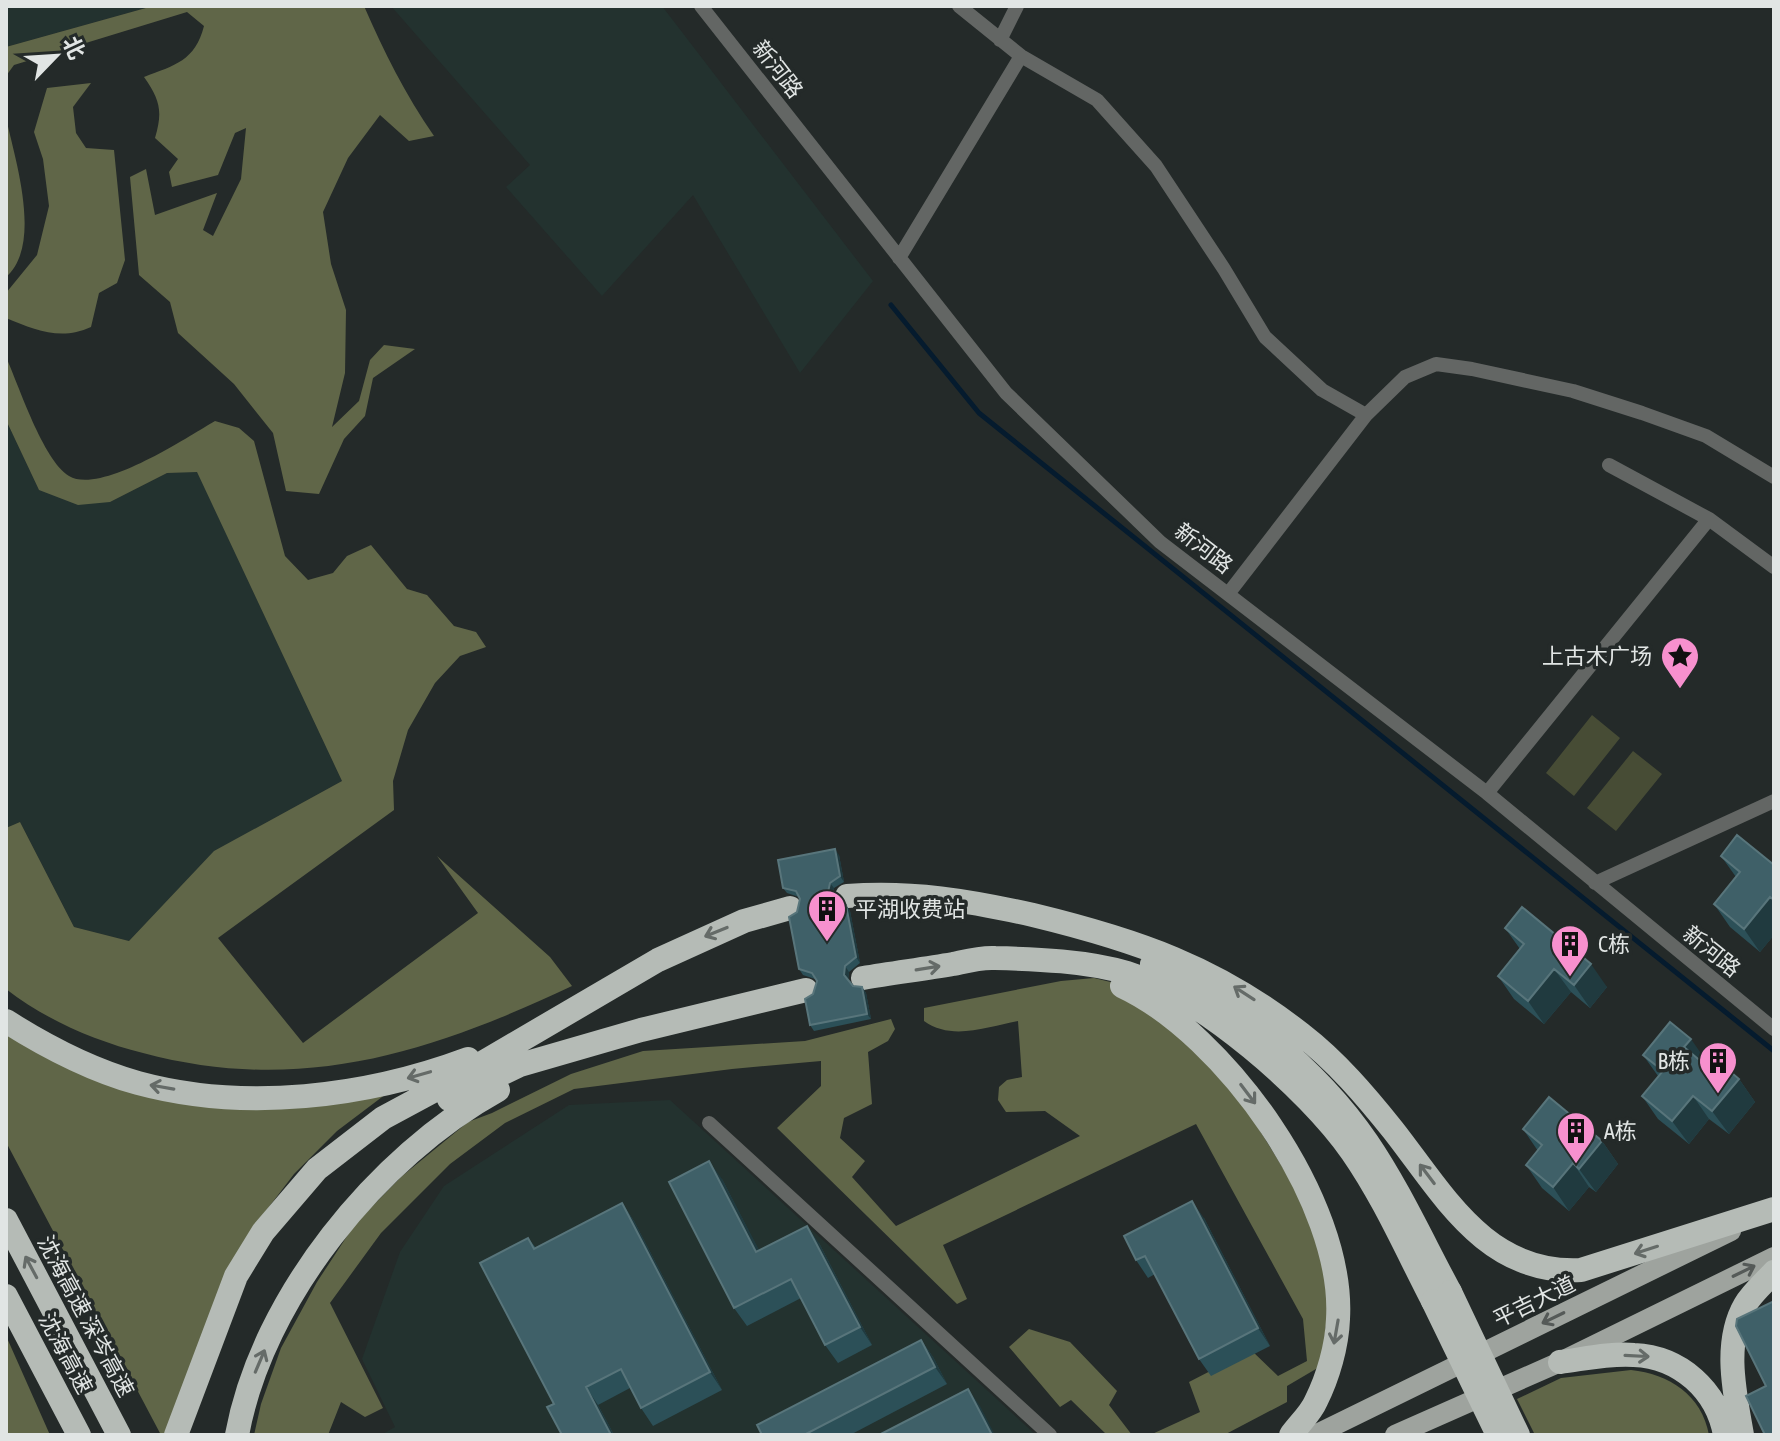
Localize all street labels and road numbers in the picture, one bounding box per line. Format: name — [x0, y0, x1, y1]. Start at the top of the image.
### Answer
street label: 新河路 — [747, 35, 809, 103]
street label: 新河路 — [1170, 517, 1238, 579]
street label: 新河路 — [1678, 920, 1746, 982]
street label: 沈海高速 深岑高速 — [32, 1231, 140, 1401]
street label: 平吉大道 — [1489, 1270, 1579, 1332]
street label: 沈海高速 — [34, 1308, 98, 1398]

